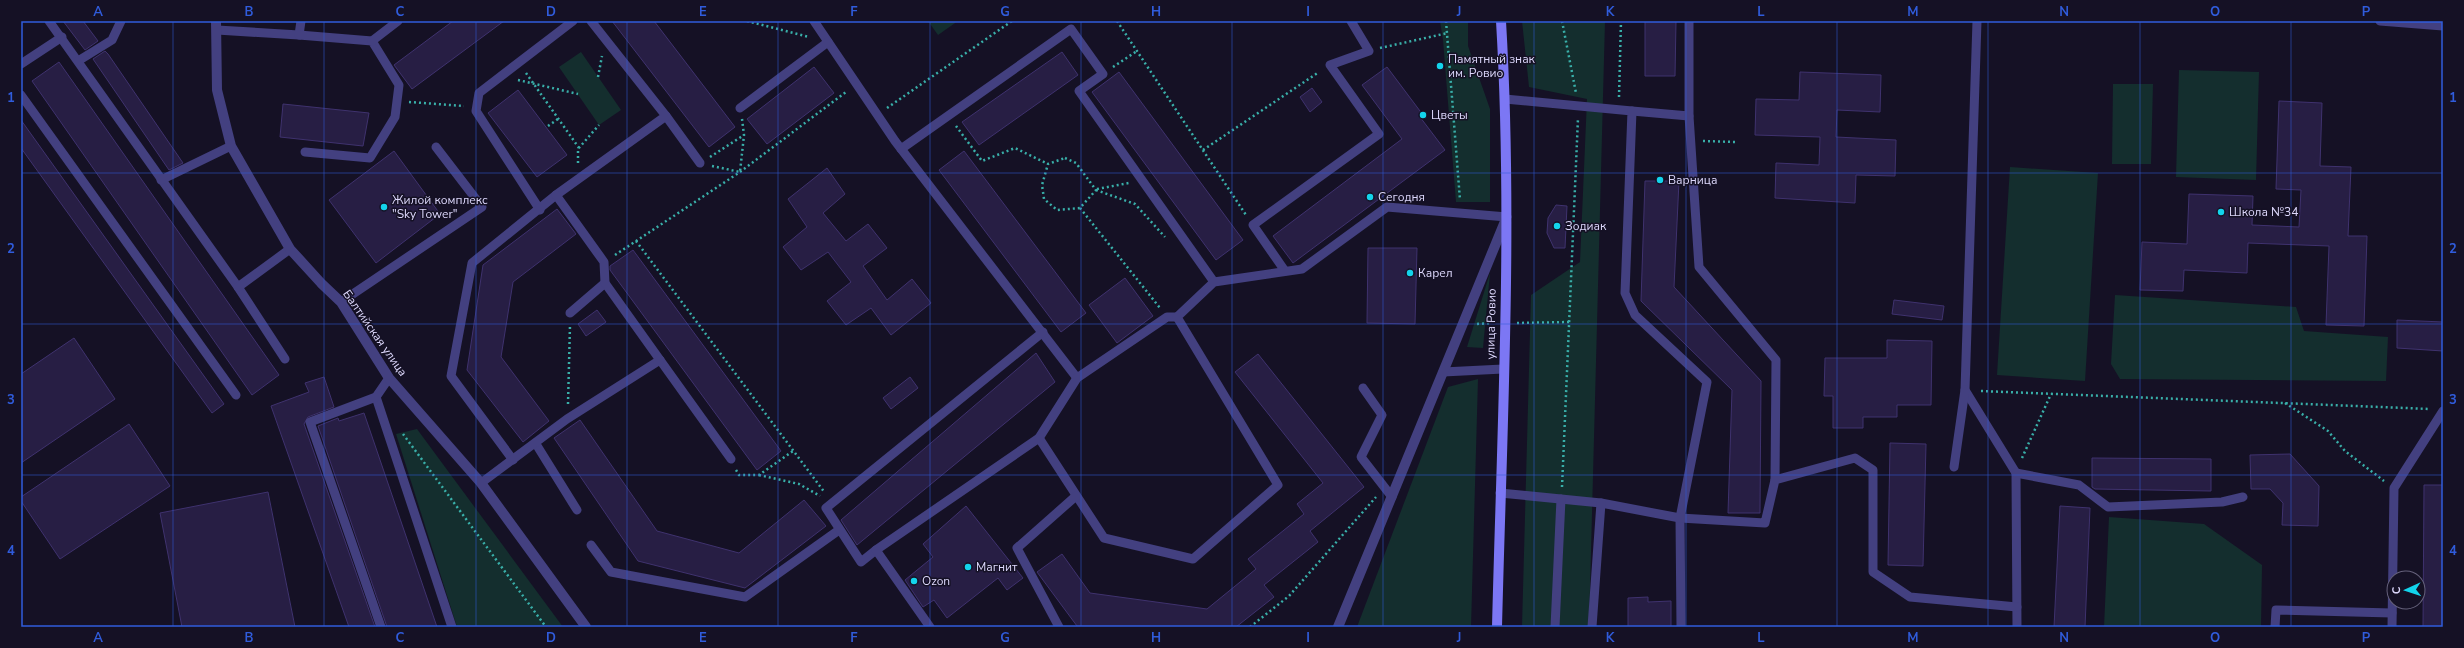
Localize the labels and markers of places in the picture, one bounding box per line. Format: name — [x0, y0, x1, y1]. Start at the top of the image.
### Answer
place label: Памятный знак им. Ровио — [1448, 51, 1536, 81]
marker: Памятный знак им. Ровио — [1435, 61, 1445, 71]
place label: Цветы — [1431, 107, 1468, 123]
marker: Цветы — [1418, 110, 1428, 120]
place label: Варница — [1668, 172, 1717, 188]
marker: Варница — [1655, 175, 1665, 185]
place label: Сегодня — [1378, 189, 1425, 205]
place label: Жилой комплекс "Sky Tower" — [392, 192, 488, 222]
marker: Сегодня — [1365, 192, 1375, 202]
marker: Жилой комплекс "Sky Tower" — [379, 202, 389, 212]
place label: Школа №34 — [2229, 204, 2298, 220]
marker: Школа №34 — [2216, 207, 2226, 217]
place label: Зодиак — [1565, 218, 1607, 234]
marker: Зодиак — [1552, 221, 1562, 231]
place label: Карел — [1418, 265, 1453, 281]
marker: Карел — [1405, 268, 1415, 278]
place label: Магнит — [976, 559, 1018, 575]
marker: Магнит — [963, 562, 973, 572]
place label: Ozon — [922, 573, 950, 589]
marker: Ozon — [909, 576, 919, 586]

